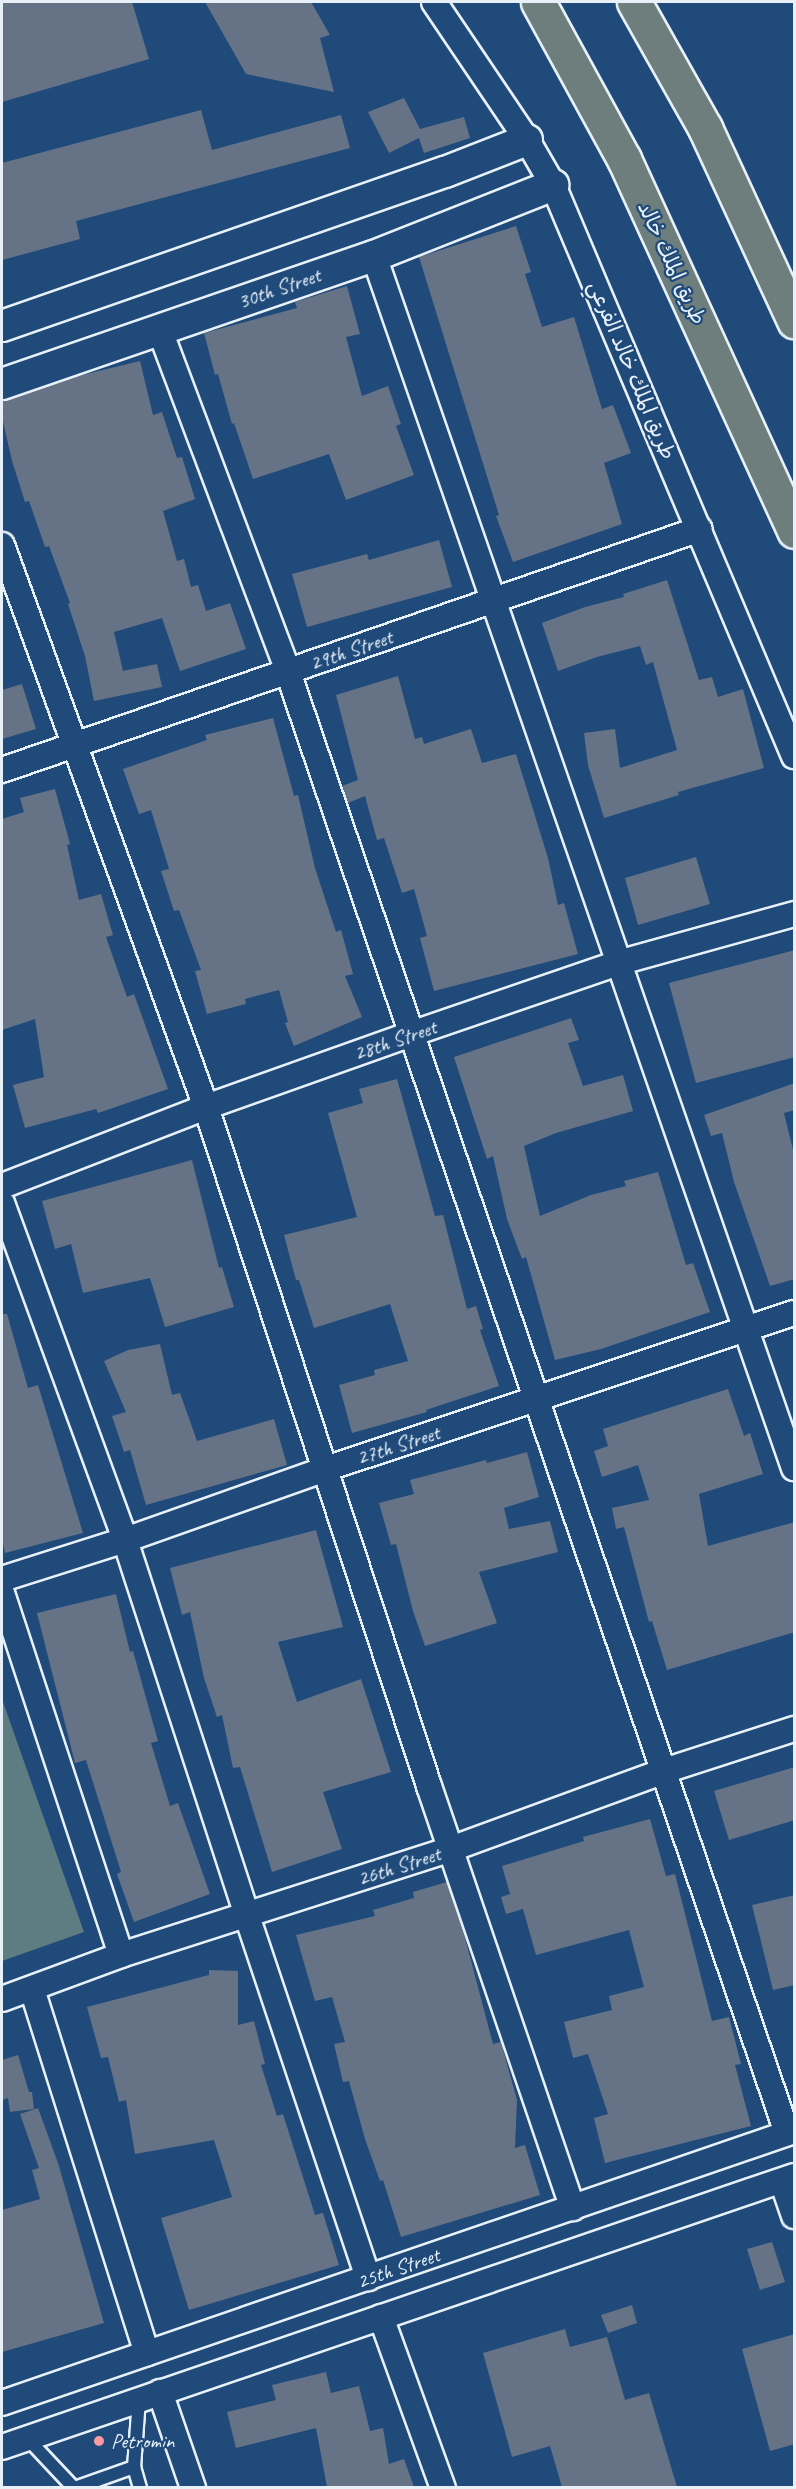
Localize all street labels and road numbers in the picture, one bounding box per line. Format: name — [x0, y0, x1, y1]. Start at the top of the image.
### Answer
street label: طريق الملك خالد — [632, 197, 712, 329]
street label: 30th Street — [234, 262, 324, 314]
street label: طريق الملك خالد الفرعي — [583, 277, 681, 463]
street label: 29th Street — [306, 624, 396, 676]
street label: 28th Street — [350, 1014, 440, 1066]
street label: 27th Street — [353, 1420, 443, 1470]
street label: 26th Street — [354, 1841, 444, 1891]
street label: 25th Street — [353, 2242, 443, 2294]

